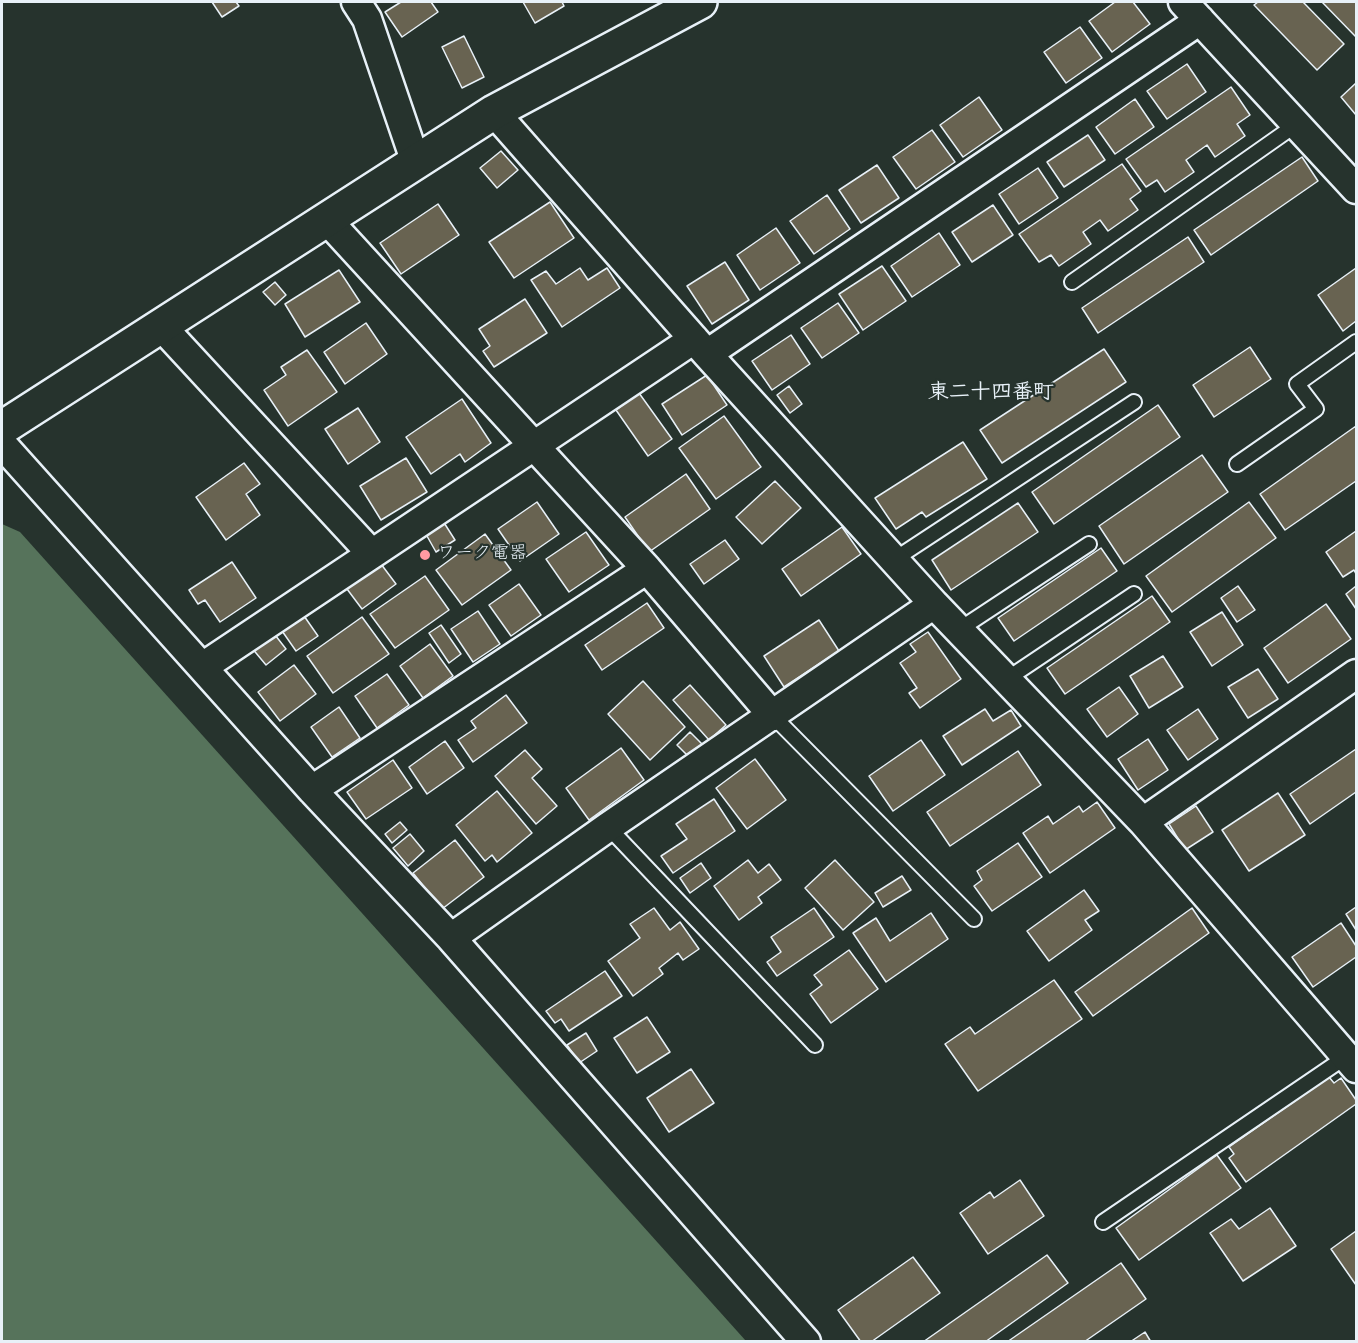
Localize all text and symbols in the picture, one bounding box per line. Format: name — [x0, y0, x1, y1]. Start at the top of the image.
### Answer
district label: 東二十四番町 — [928, 381, 1054, 407]
place label: ワーク電器 — [437, 544, 527, 566]
marker: ワーク電器 — [418, 548, 432, 562]

